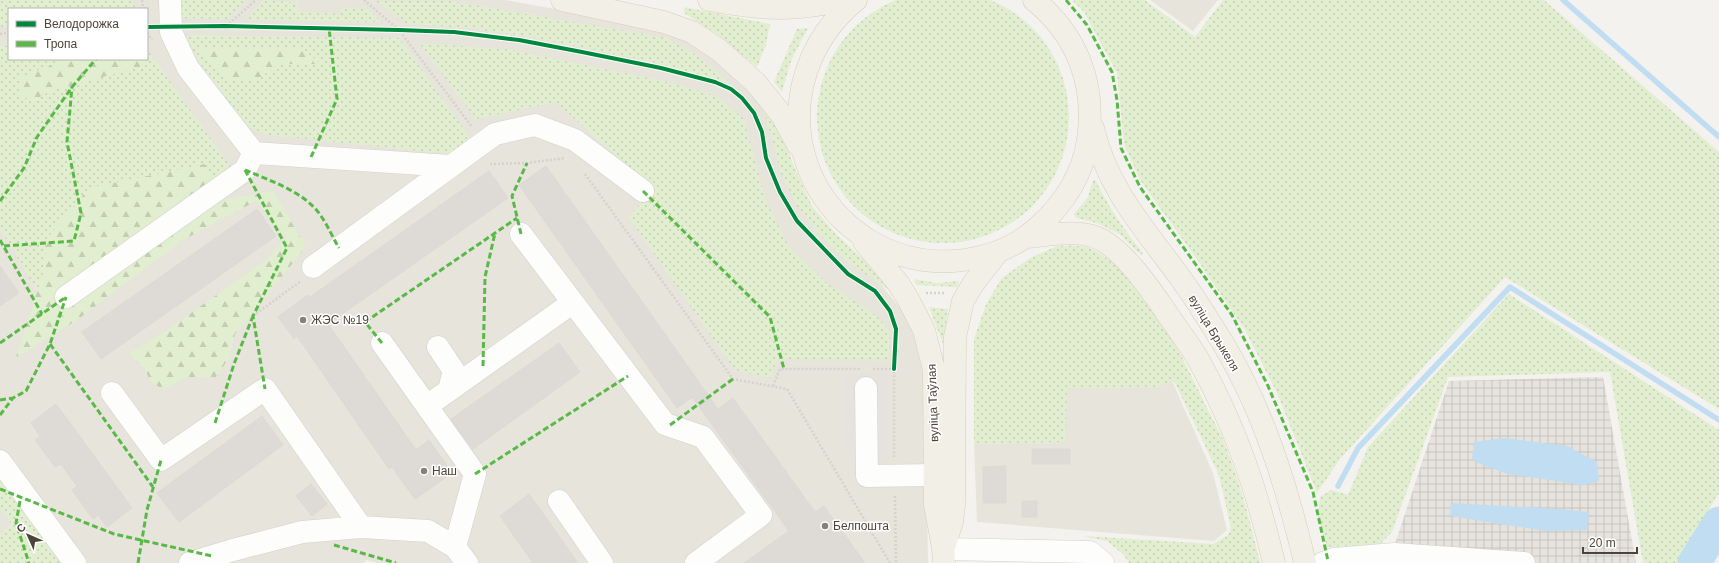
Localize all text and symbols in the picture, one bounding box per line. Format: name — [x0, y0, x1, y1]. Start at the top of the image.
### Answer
legend — [8, 8, 148, 60]
text: Велодорожка — [44, 17, 119, 31]
text: Тропа — [44, 37, 78, 51]
street label: вуліца Брыкеля — [1186, 292, 1242, 374]
place label: ЖЭС №19 — [311, 313, 369, 327]
marker: ЖЭС №19 — [298, 315, 308, 325]
street label: вуліца Таўлая — [925, 364, 941, 442]
place label: Наш — [432, 464, 457, 478]
marker: Наш — [419, 466, 429, 476]
north arrow — [8, 515, 48, 555]
place label: Белпошта — [833, 519, 889, 533]
text: С — [14, 521, 28, 535]
marker: Белпошта — [820, 521, 830, 531]
scale bar — [1583, 529, 1637, 555]
text: 20 m — [1589, 536, 1616, 550]

